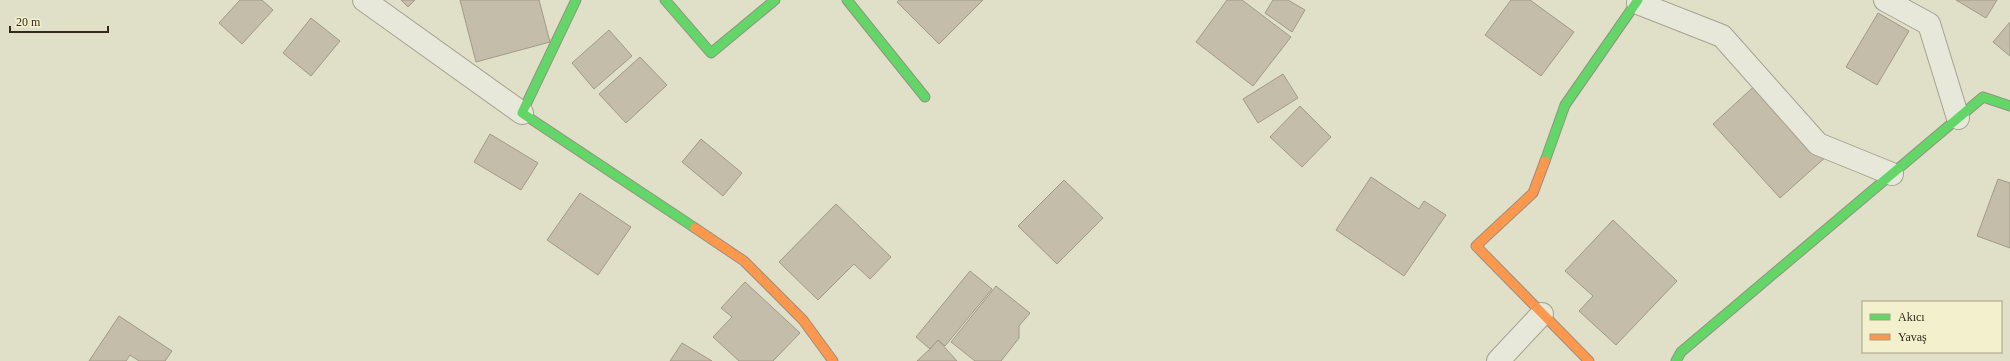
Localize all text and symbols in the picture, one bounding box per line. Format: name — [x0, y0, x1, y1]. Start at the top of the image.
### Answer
scale bar — [10, 8, 108, 34]
text: 20 m — [16, 15, 41, 29]
legend — [1862, 301, 2002, 353]
text: Akıcı — [1898, 310, 1925, 324]
text: Yavaş — [1898, 330, 1927, 344]

